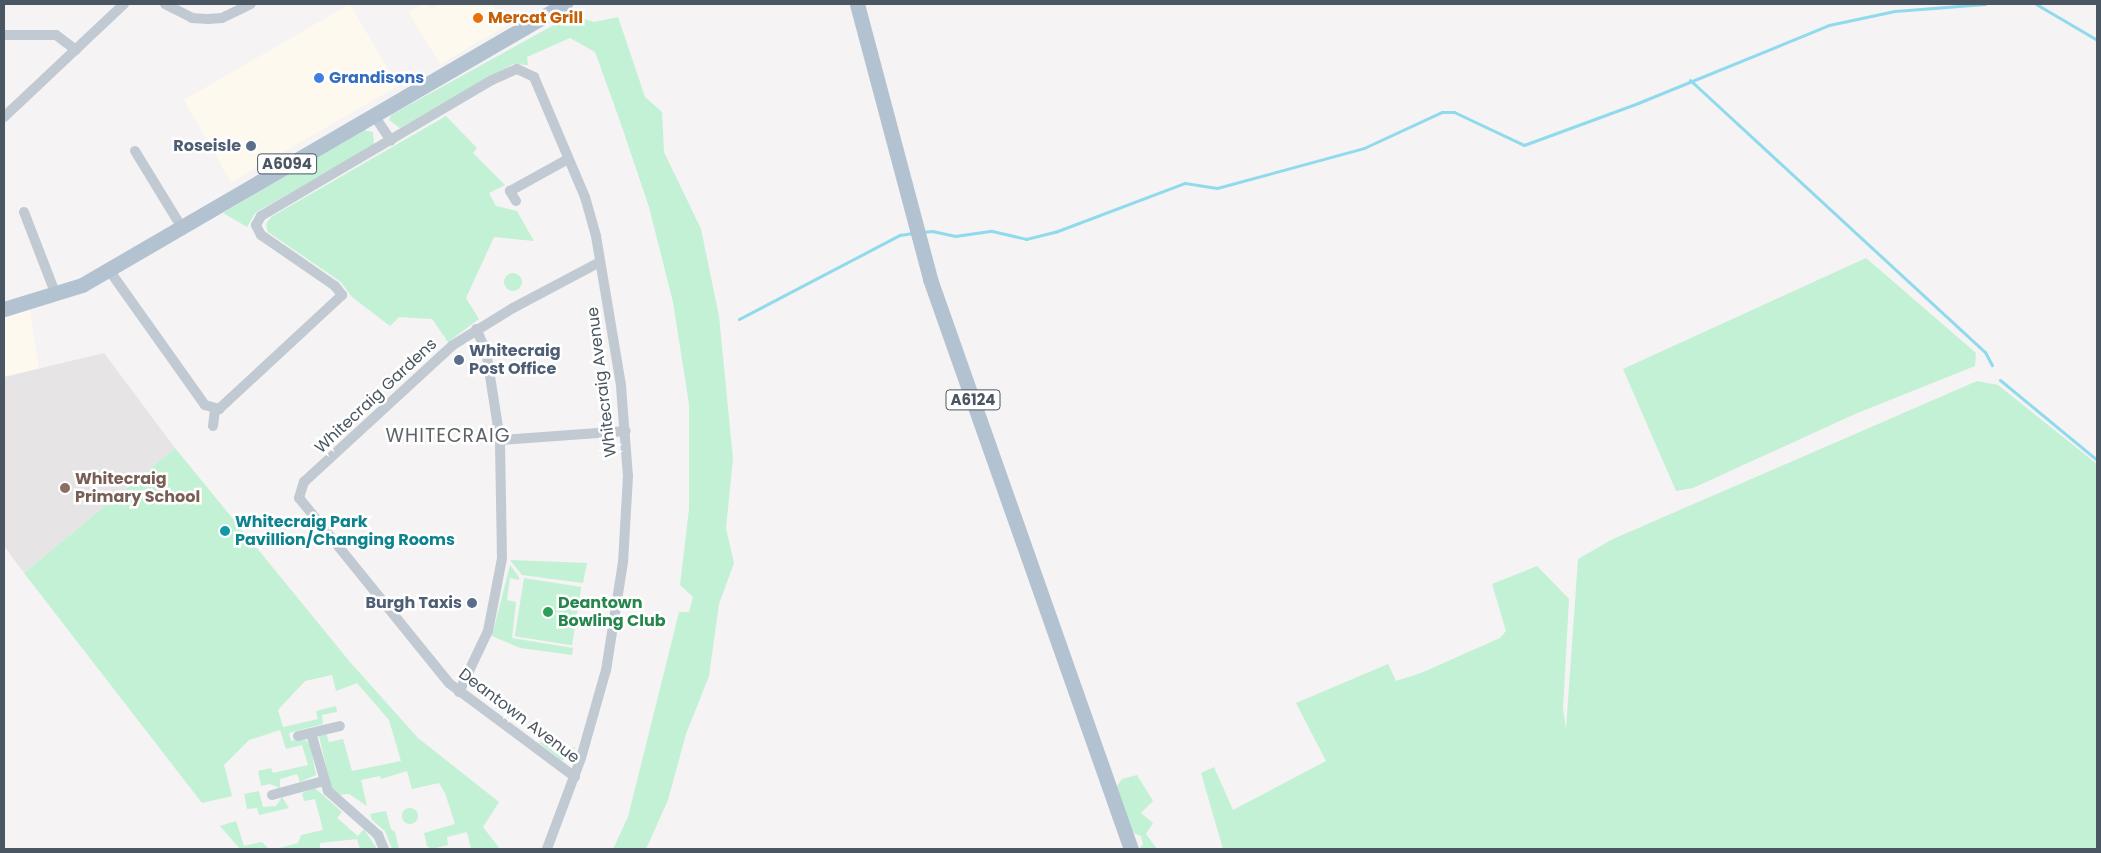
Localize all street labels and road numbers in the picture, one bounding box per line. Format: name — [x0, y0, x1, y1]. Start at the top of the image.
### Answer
road number: A6094 — [257, 152, 317, 176]
street label: Whitecraig Avenue — [583, 306, 621, 458]
street label: Whitecraig Gardens — [311, 335, 441, 457]
road number: A6124 — [946, 388, 1000, 412]
street label: Deantown Avenue — [455, 664, 583, 768]

